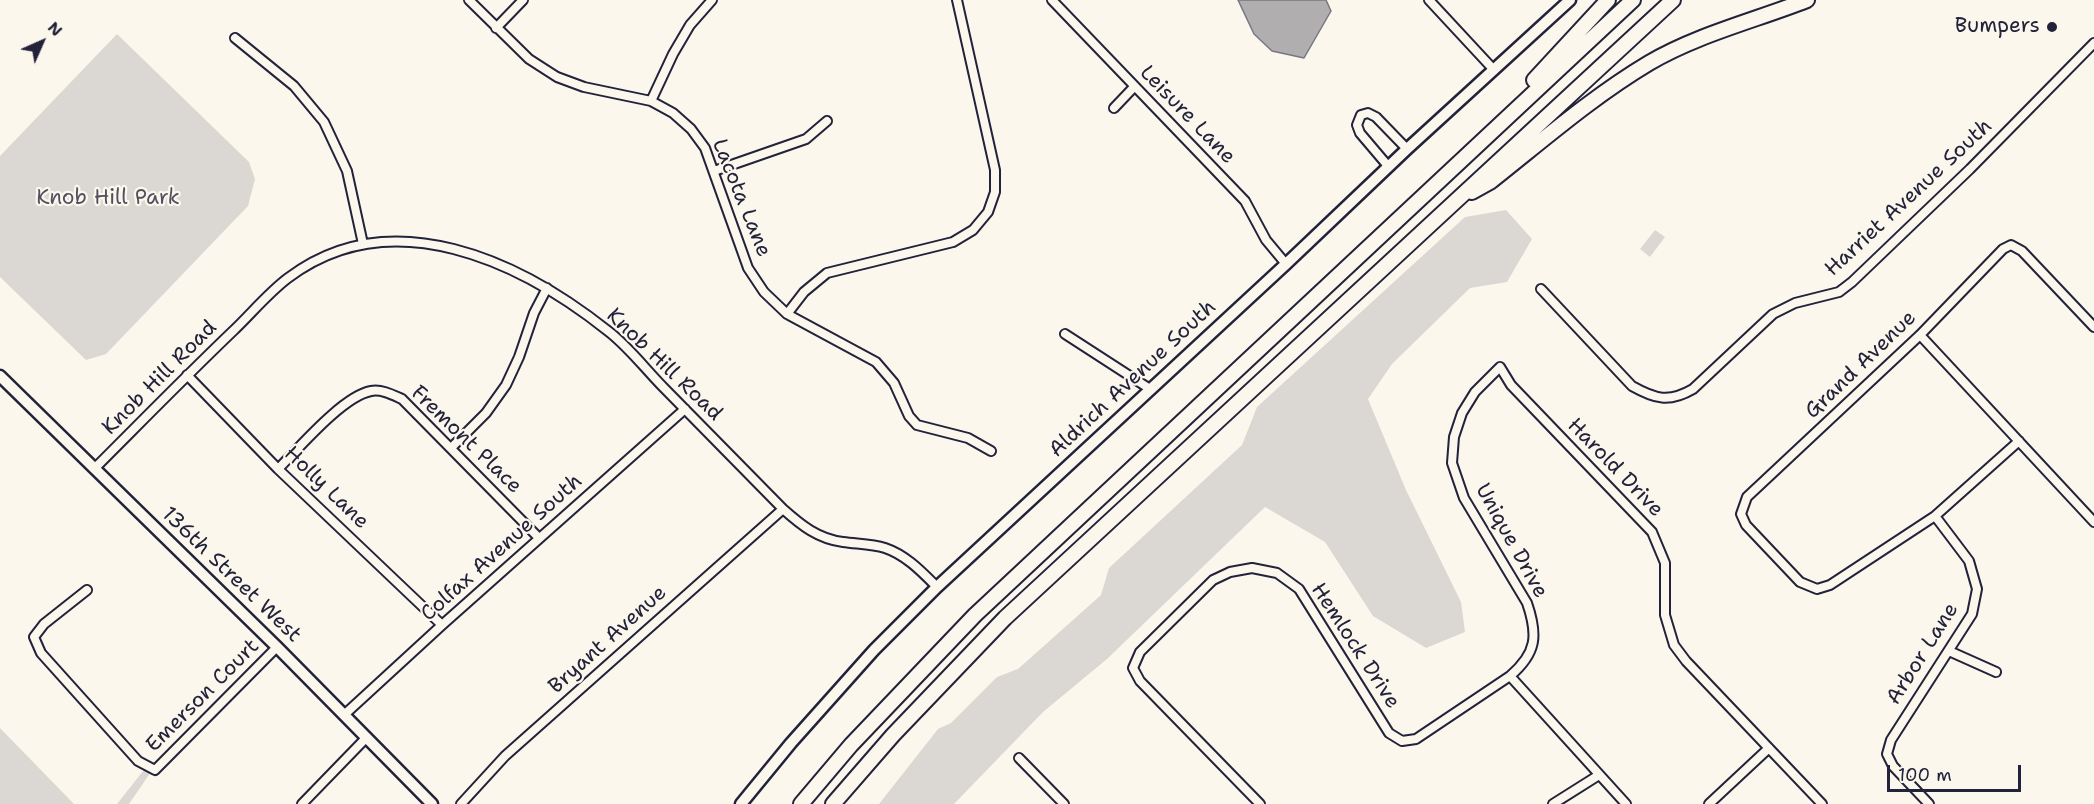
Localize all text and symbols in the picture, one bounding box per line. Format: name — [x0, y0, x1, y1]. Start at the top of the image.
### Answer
north arrow — [12, 12, 72, 72]
place label: Bumpers — [1955, 14, 2040, 40]
text: N — [43, 17, 67, 41]
marker: Bumpers — [2045, 20, 2059, 34]
street label: Leisure Lane — [1134, 61, 1240, 169]
street label: Harriet Avenue South — [1820, 114, 1998, 282]
street label: Lacota Lane — [706, 135, 776, 261]
park label: Knob Hill Park — [36, 186, 180, 212]
street label: Aldrich Avenue South — [1044, 295, 1222, 463]
street label: Knob Hill Road — [601, 303, 727, 427]
street label: Grand Avenue — [1800, 306, 1922, 424]
street label: Knob Hill Road — [98, 316, 222, 440]
street label: Fremont Place — [405, 381, 527, 499]
street label: Harold Drive — [1562, 413, 1668, 523]
street label: Holly Lane — [278, 441, 374, 535]
street label: Colfax Avenue South — [416, 469, 588, 627]
street label: Unique Drive — [1469, 479, 1553, 603]
street label: 136th Street West — [156, 502, 306, 648]
street label: Hemlock Drive — [1305, 579, 1405, 713]
street label: Bryant Avenue — [544, 581, 672, 699]
street label: Arbor Lane — [1882, 598, 1964, 710]
street label: Emerson Court — [141, 634, 265, 758]
scale bar — [1890, 753, 2024, 791]
text: 100 m — [1898, 763, 1952, 787]

